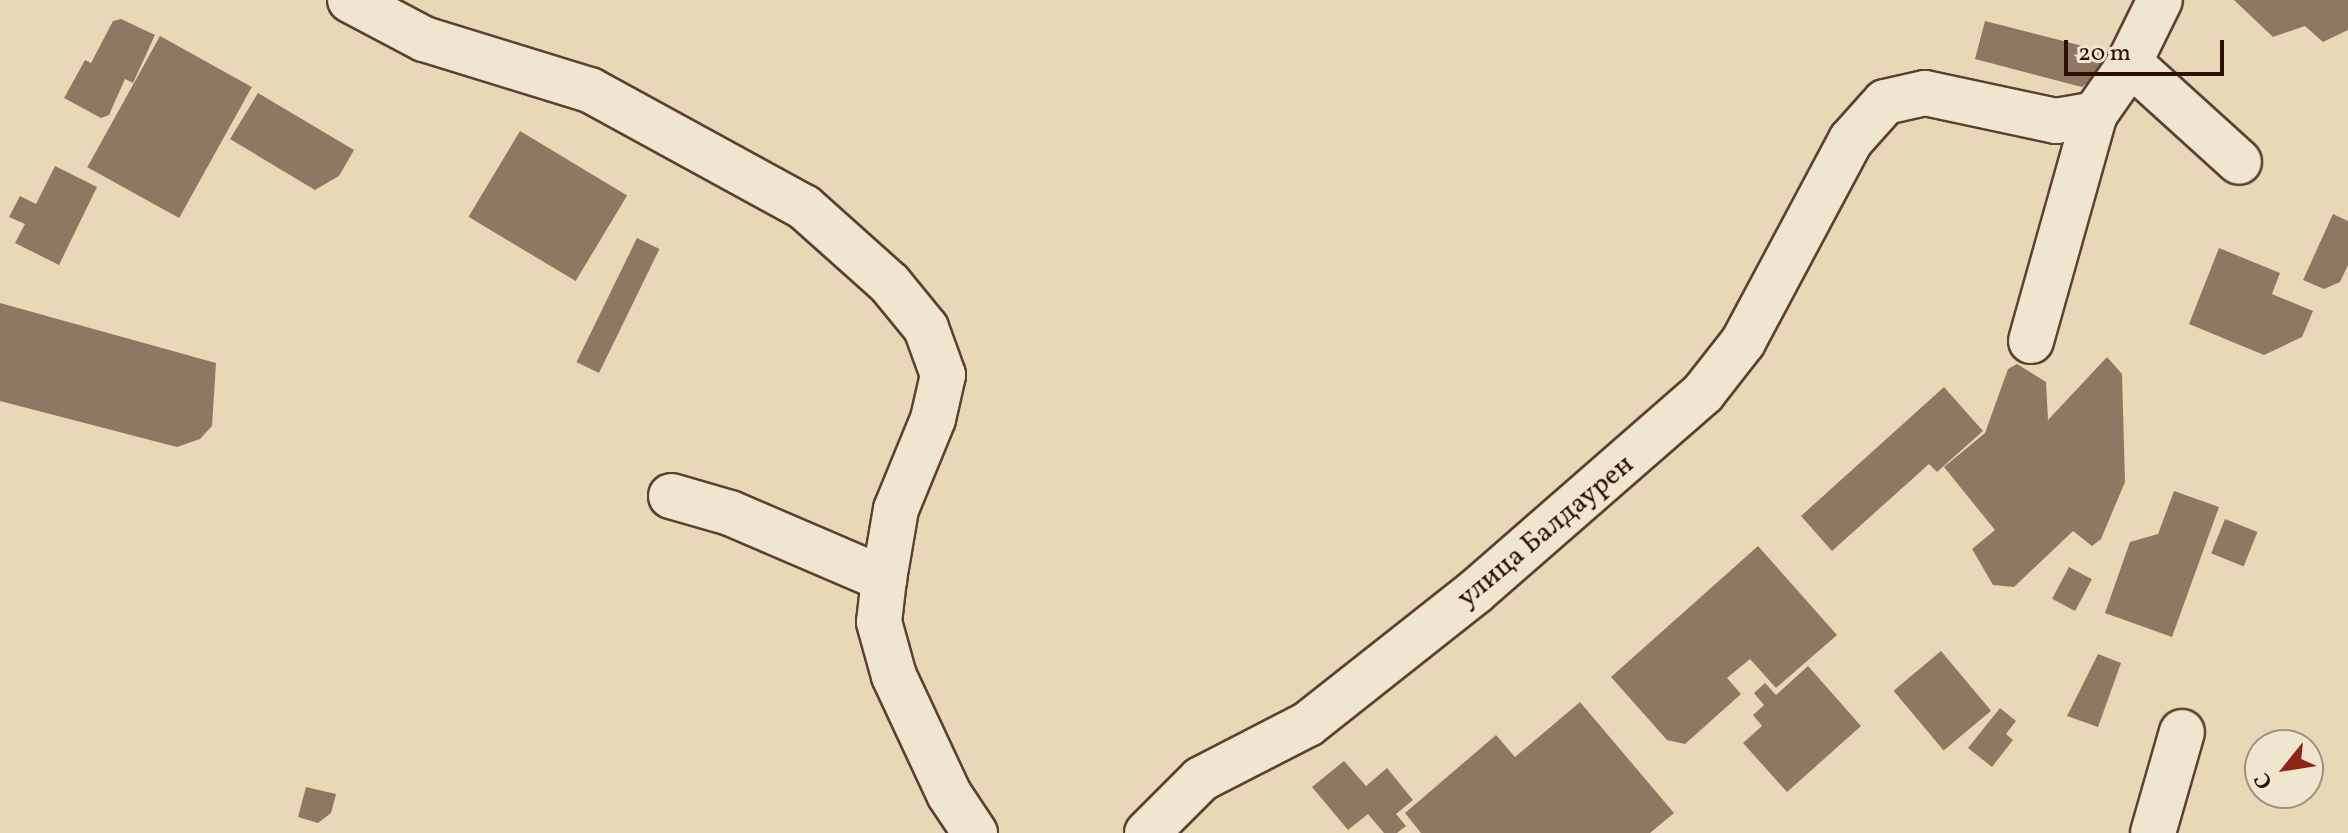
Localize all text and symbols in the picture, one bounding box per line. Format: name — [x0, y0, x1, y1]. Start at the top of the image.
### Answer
scale bar — [2068, 24, 2228, 74]
text: 20 m — [2078, 37, 2131, 71]
street label: улица Балдаурен — [1451, 448, 1641, 616]
north arrow — [2244, 729, 2324, 809]
text: С — [2248, 766, 2281, 794]

